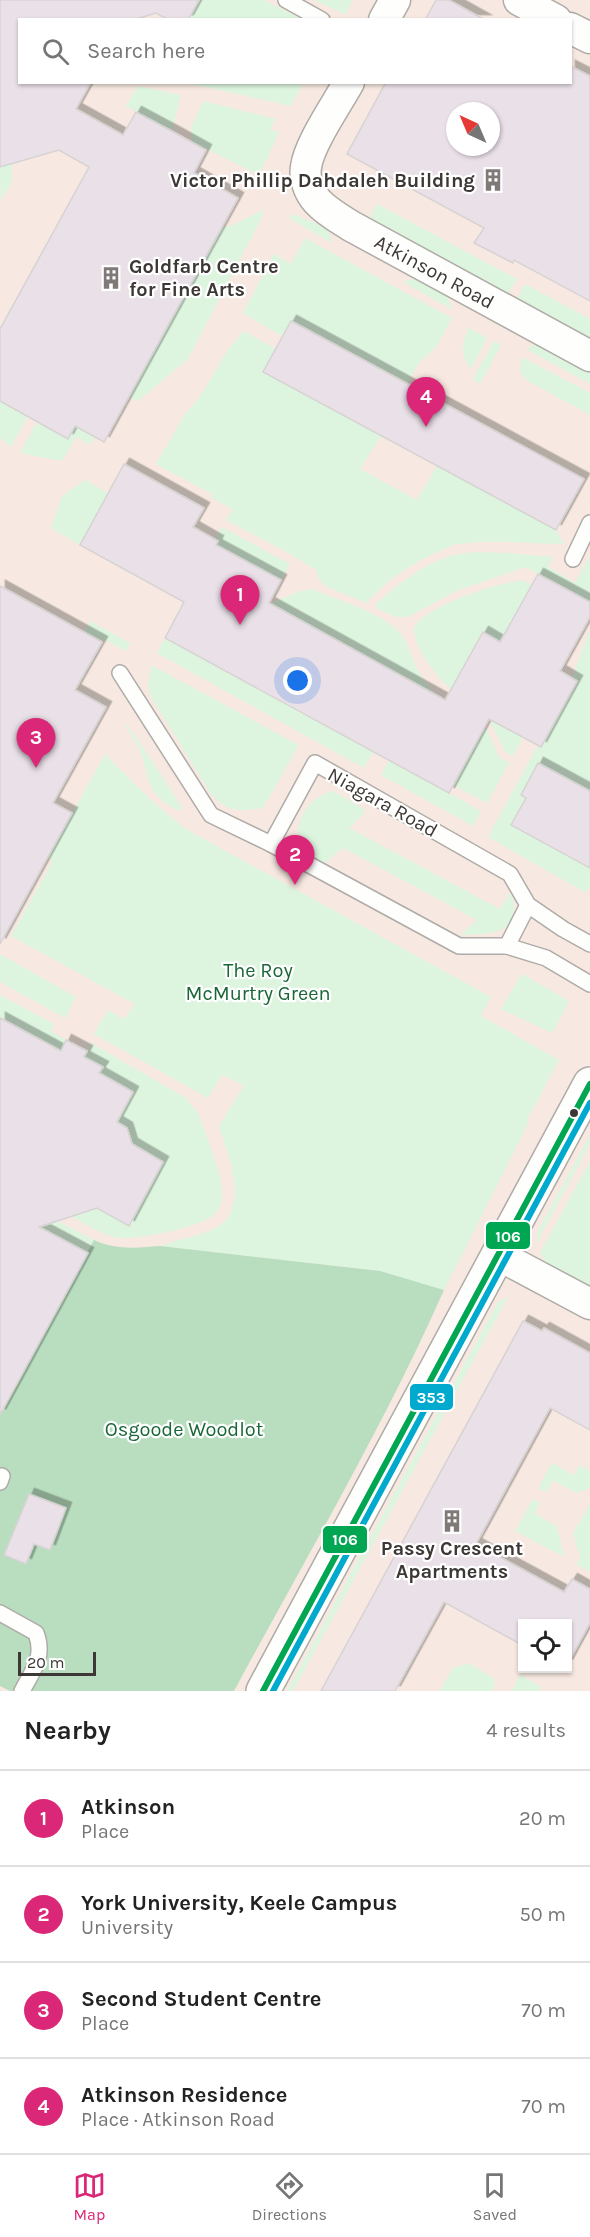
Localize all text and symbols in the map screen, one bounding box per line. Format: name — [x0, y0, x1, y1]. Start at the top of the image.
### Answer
search box — [18, 18, 572, 84]
icon: search — [39, 35, 72, 68]
text: Search here — [87, 38, 205, 64]
north arrow — [446, 102, 500, 156]
building icon: Victor Phillip Dahdaleh Building — [480, 167, 506, 193]
place label: Victor Phillip Dahdaleh Building — [170, 169, 475, 192]
street label: Atkinson Road — [371, 230, 498, 314]
place label: Goldfarb Centre for Fine Arts — [129, 255, 279, 301]
building icon: Goldfarb Centre for Fine Arts — [98, 265, 124, 291]
pin: 4 — [406, 378, 446, 427]
pin: 1 — [220, 576, 260, 625]
your location — [283, 666, 312, 695]
pin: 3 — [16, 718, 56, 768]
street label: Niagara Road — [324, 763, 442, 842]
pin: 2 — [276, 836, 314, 885]
park label: The Roy McMurtry Green — [185, 959, 331, 1005]
unlabelled marker — [568, 1107, 580, 1119]
line badge: 106 — [485, 1221, 531, 1250]
text: 106 — [495, 1227, 521, 1246]
line badge: 353 — [409, 1383, 454, 1411]
text: 353 — [416, 1388, 446, 1407]
park label: Osgoode Woodlot — [105, 1418, 264, 1441]
building icon: Passy Crescent Apartments — [439, 1508, 465, 1534]
line badge: 106 — [322, 1525, 368, 1554]
text: 106 — [332, 1530, 358, 1549]
place label: Passy Crescent Apartments — [381, 1537, 523, 1583]
map controls — [518, 1619, 572, 1673]
button: locate — [518, 1619, 572, 1673]
scale bar — [18, 1649, 96, 1676]
text: 20 m — [27, 1653, 65, 1672]
text: Nearby — [24, 1715, 111, 1746]
text: 4 results — [486, 1719, 566, 1742]
text: Atkinson — [81, 1794, 175, 1820]
text: 1 — [40, 1807, 47, 1830]
text: 20 m — [519, 1807, 566, 1830]
text: Place — [81, 1820, 129, 1843]
text: York University, Keele Campus — [81, 1890, 397, 1916]
text: 2 — [37, 1903, 50, 1926]
text: 50 m — [519, 1903, 566, 1926]
text: University — [81, 1916, 173, 1939]
text: Second Student Centre — [81, 1986, 321, 2012]
text: 3 — [37, 1999, 50, 2022]
text: 70 m — [521, 1999, 566, 2022]
text: Place — [81, 2012, 129, 2035]
text: Atkinson Residence — [81, 2082, 288, 2108]
text: 4 — [38, 2095, 49, 2118]
text: 70 m — [521, 2095, 566, 2118]
text: Place · Atkinson Road — [81, 2108, 275, 2131]
tab: Map — [73, 2169, 106, 2224]
tab: Directions — [252, 2169, 327, 2224]
tab: Saved — [473, 2169, 517, 2224]

